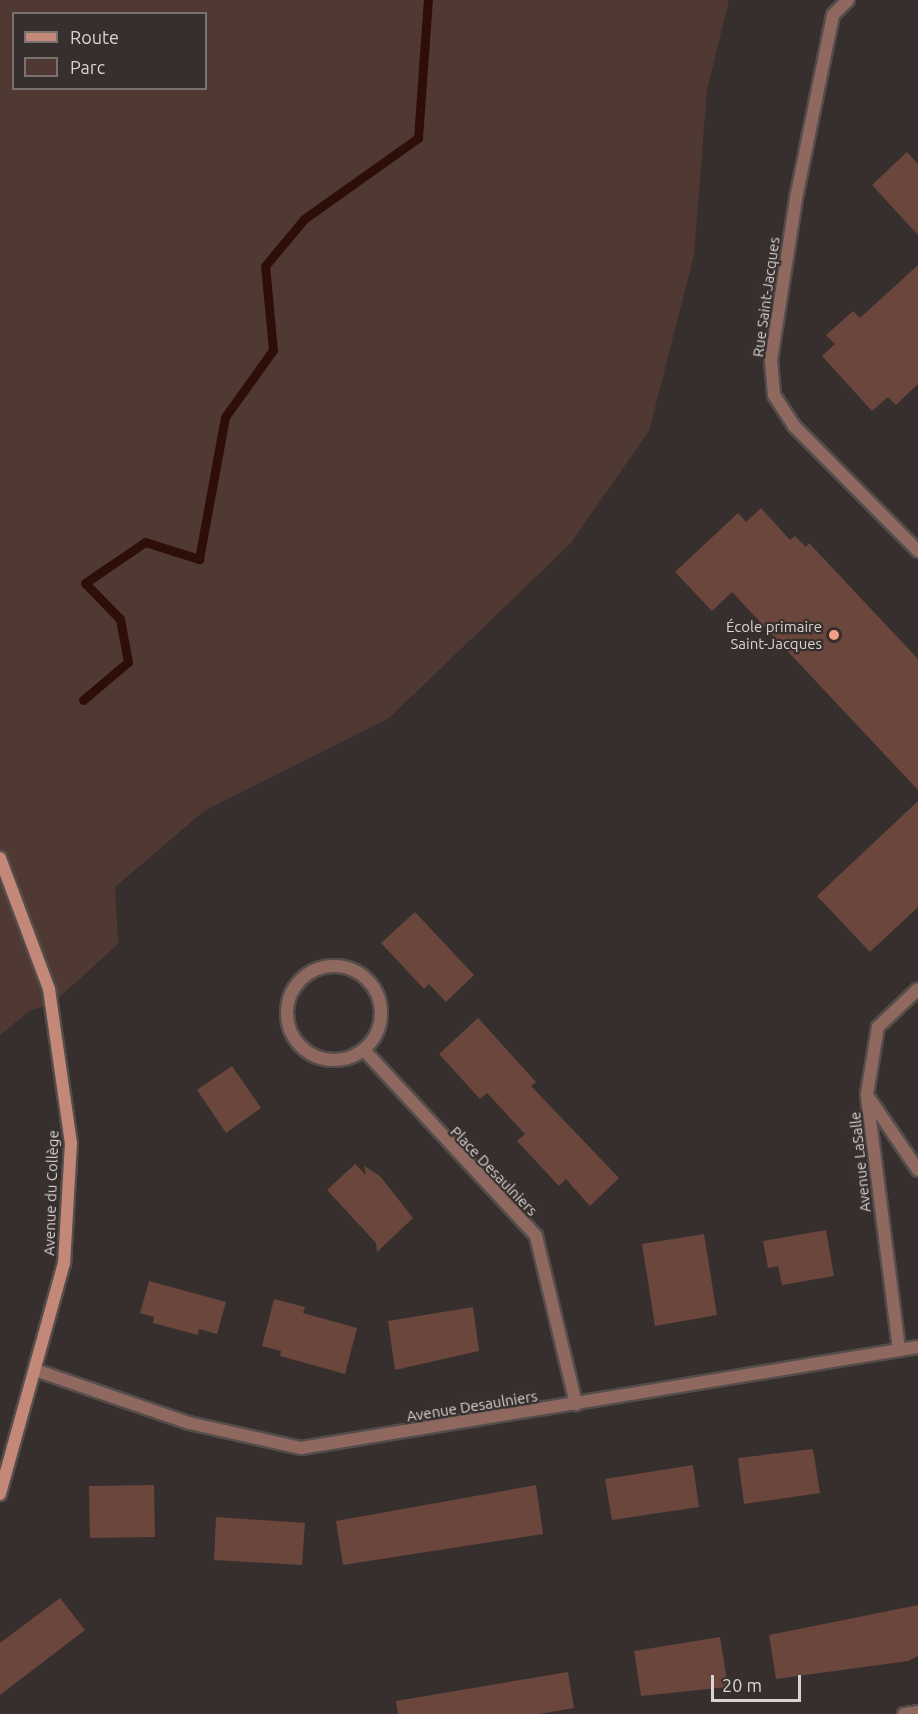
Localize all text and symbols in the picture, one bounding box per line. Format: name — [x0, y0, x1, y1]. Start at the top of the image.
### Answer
legend — [12, 12, 207, 90]
text: Route — [70, 27, 119, 47]
text: Parc — [70, 57, 105, 77]
street label: Rue Saint-Jacques — [749, 236, 783, 358]
place label: École primaire Saint-Jacques — [726, 617, 822, 652]
marker: École primaire Saint-Jacques — [827, 628, 841, 642]
street label: Avenue LaSalle — [846, 1111, 874, 1213]
street label: Place Desaulniers — [447, 1122, 541, 1220]
street label: Avenue du Collège — [40, 1130, 62, 1256]
street label: Avenue Desaulniers — [405, 1387, 539, 1425]
scale bar — [714, 1663, 804, 1701]
text: 20 m — [722, 1675, 762, 1695]

